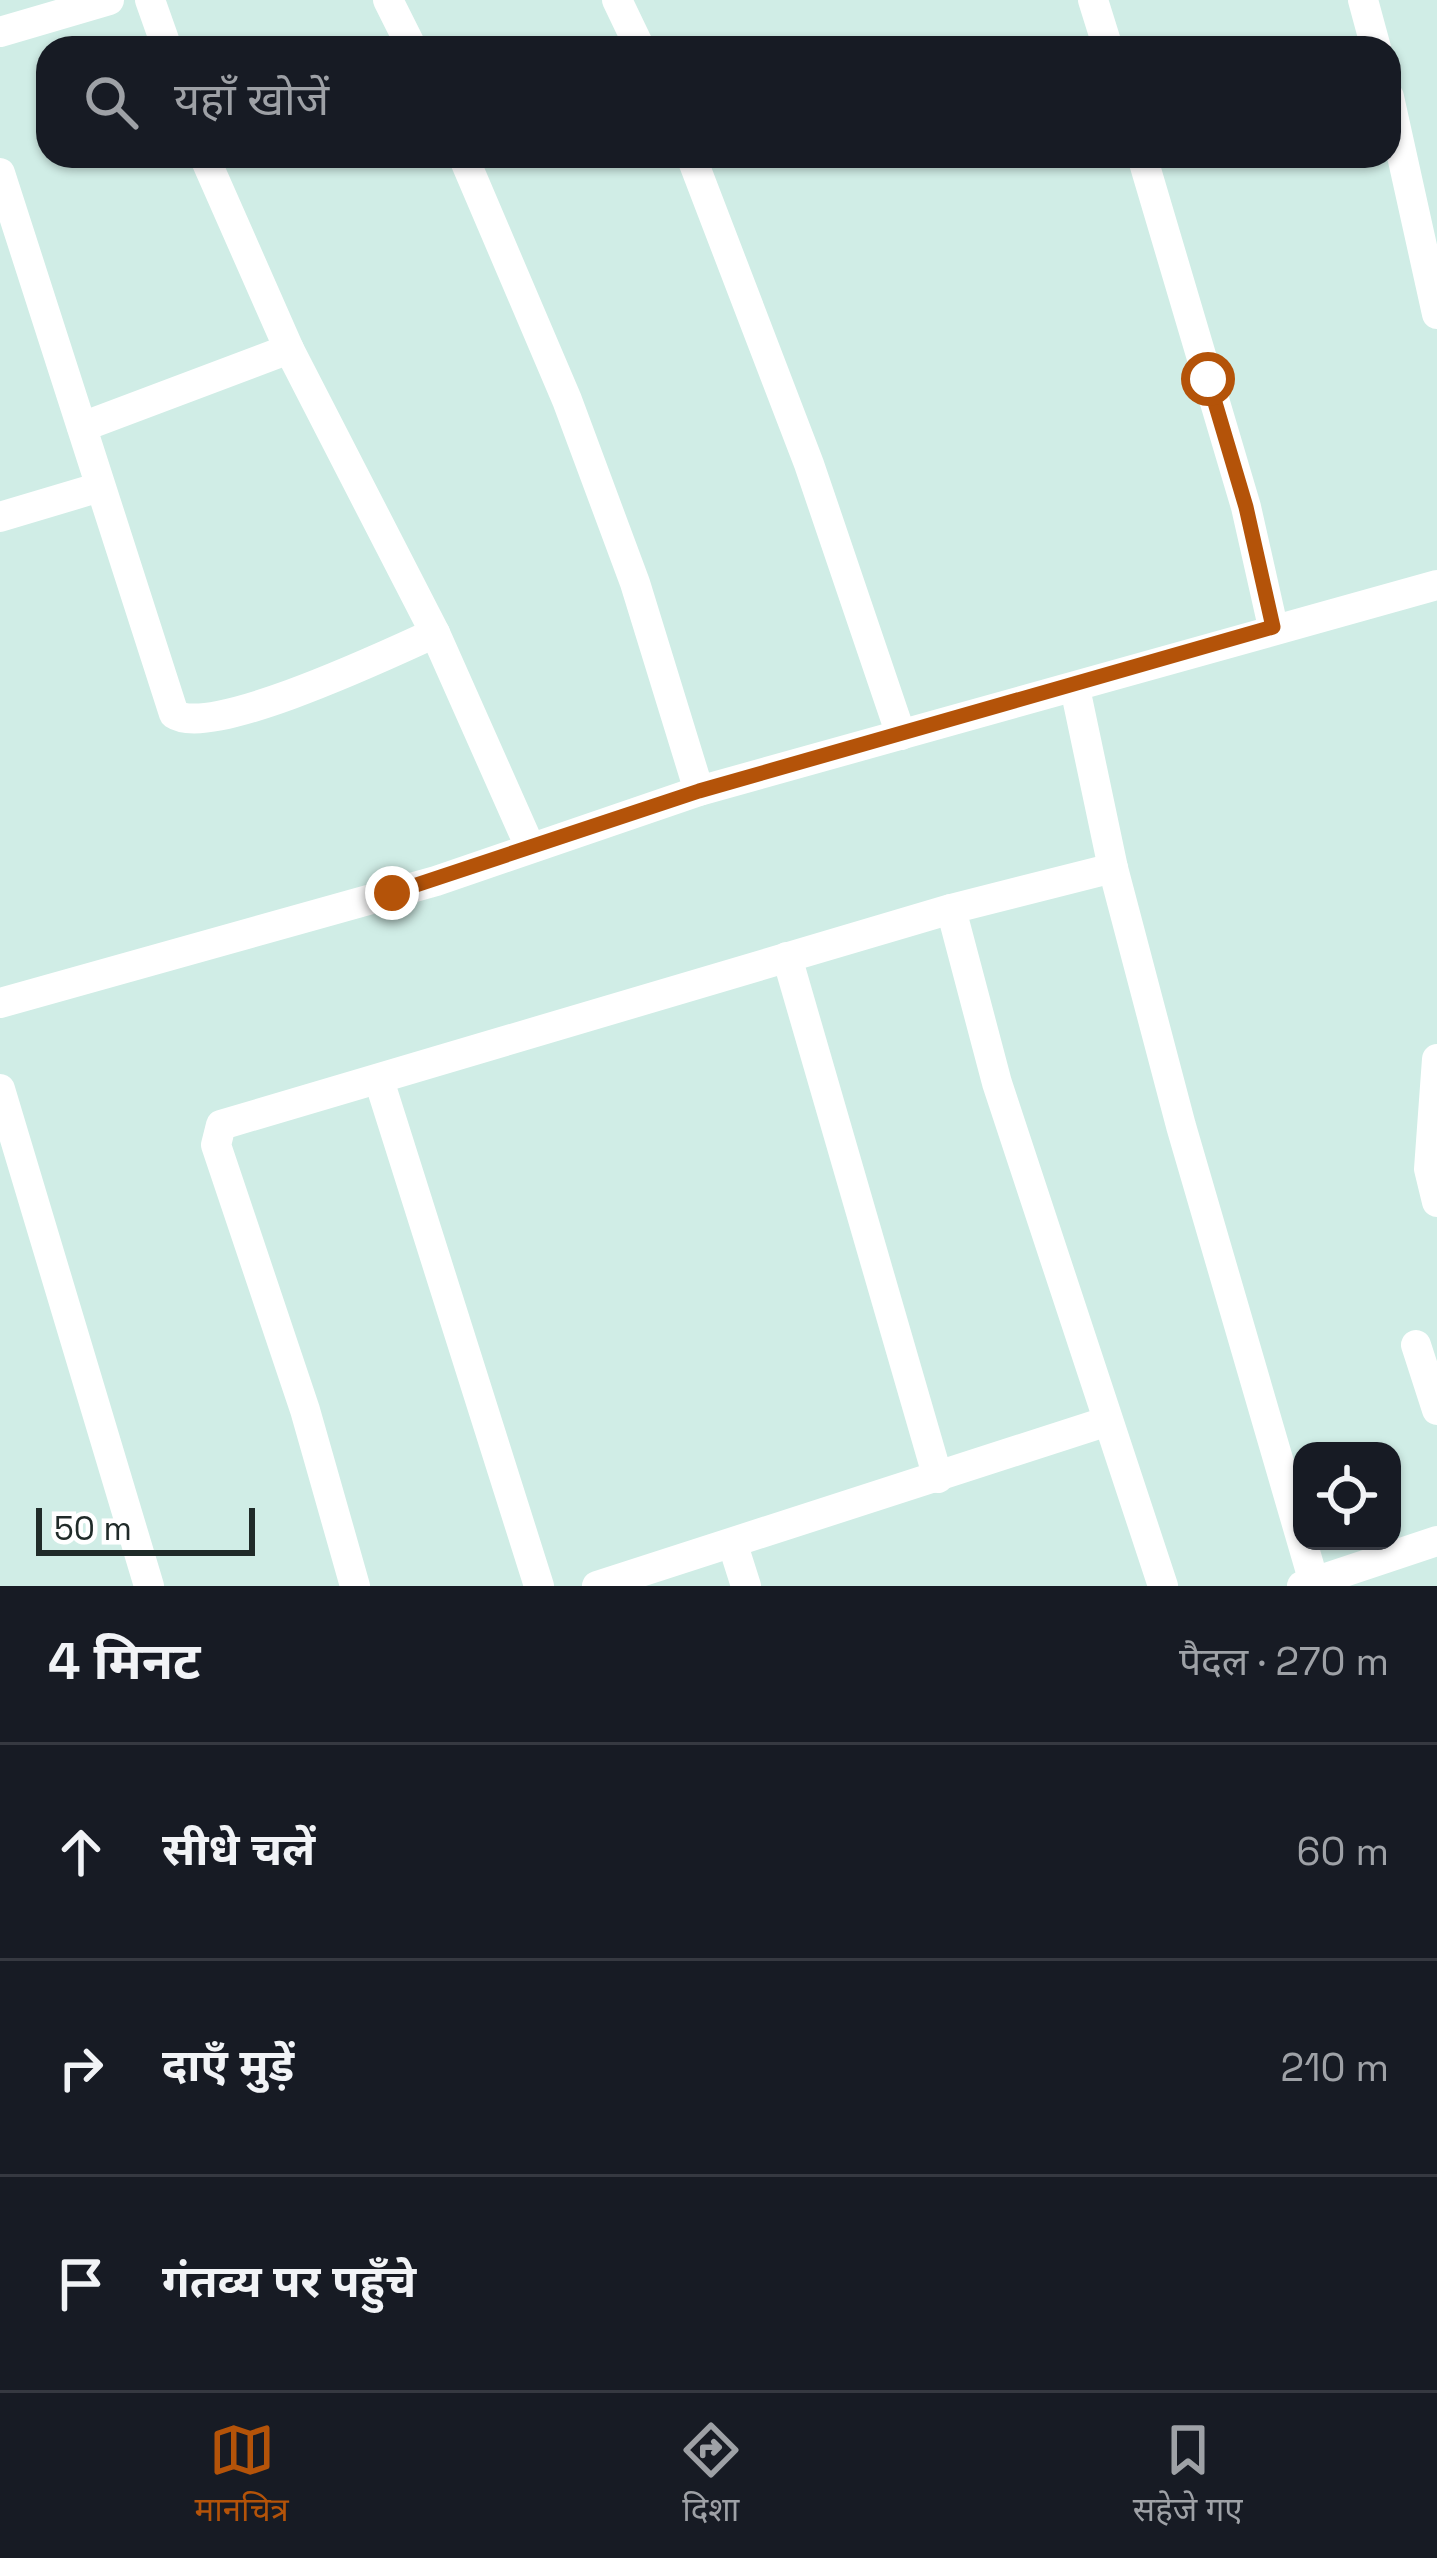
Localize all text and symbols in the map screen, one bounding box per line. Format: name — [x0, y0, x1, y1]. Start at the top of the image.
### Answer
search box — [36, 36, 1401, 168]
icon: search — [78, 69, 144, 135]
text: यहाँ खोजें — [174, 71, 329, 128]
route start — [1181, 352, 1235, 406]
route end — [365, 866, 419, 920]
map controls — [1293, 1442, 1401, 1550]
button: locate — [1293, 1442, 1401, 1550]
scale bar — [36, 1502, 255, 1555]
text: 50 m — [54, 1508, 132, 1550]
text: 4 मिनट — [48, 1629, 200, 1694]
text: पैदल · 270 m — [1179, 1637, 1389, 1686]
icon: ahead — [48, 1819, 114, 1885]
text: सीधे चलें — [162, 1821, 315, 1878]
text: 60 m — [1297, 1827, 1389, 1876]
icon: right — [48, 2035, 114, 2101]
text: दाएँ मुड़ें — [162, 2037, 294, 2094]
text: 210 m — [1281, 2043, 1389, 2092]
icon: arrive — [48, 2251, 114, 2317]
text: गंतव्य पर पहुँचे — [162, 2253, 416, 2310]
tab: मानचित्र — [195, 2417, 289, 2534]
tab: दिशा — [678, 2417, 744, 2534]
tab: सहेजे गए — [1133, 2417, 1242, 2534]

